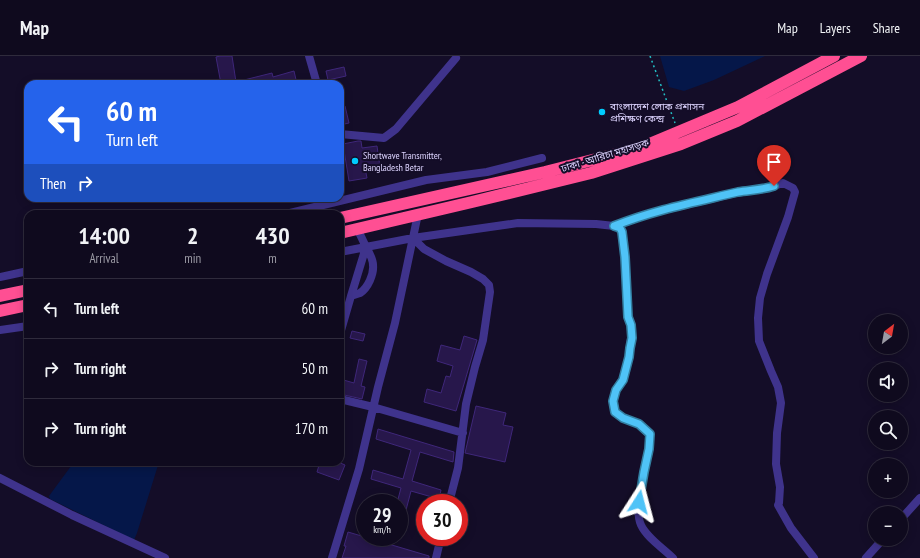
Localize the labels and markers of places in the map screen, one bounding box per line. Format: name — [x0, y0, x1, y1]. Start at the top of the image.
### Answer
place label: বাংলাদেশ লোক প্রশাসন প্রশিক্ষণ কেন্দ্র — [609, 100, 705, 125]
marker: বাংলাদেশ লোক প্রশাসন প্রশিক্ষণ কেন্দ্র — [597, 107, 607, 117]
pin — [757, 145, 791, 186]
place label: Shortwave Transmitter, Bangladesh Betar — [363, 149, 442, 174]
marker: Shortwave Transmitter, Bangladesh Betar — [350, 156, 360, 166]

